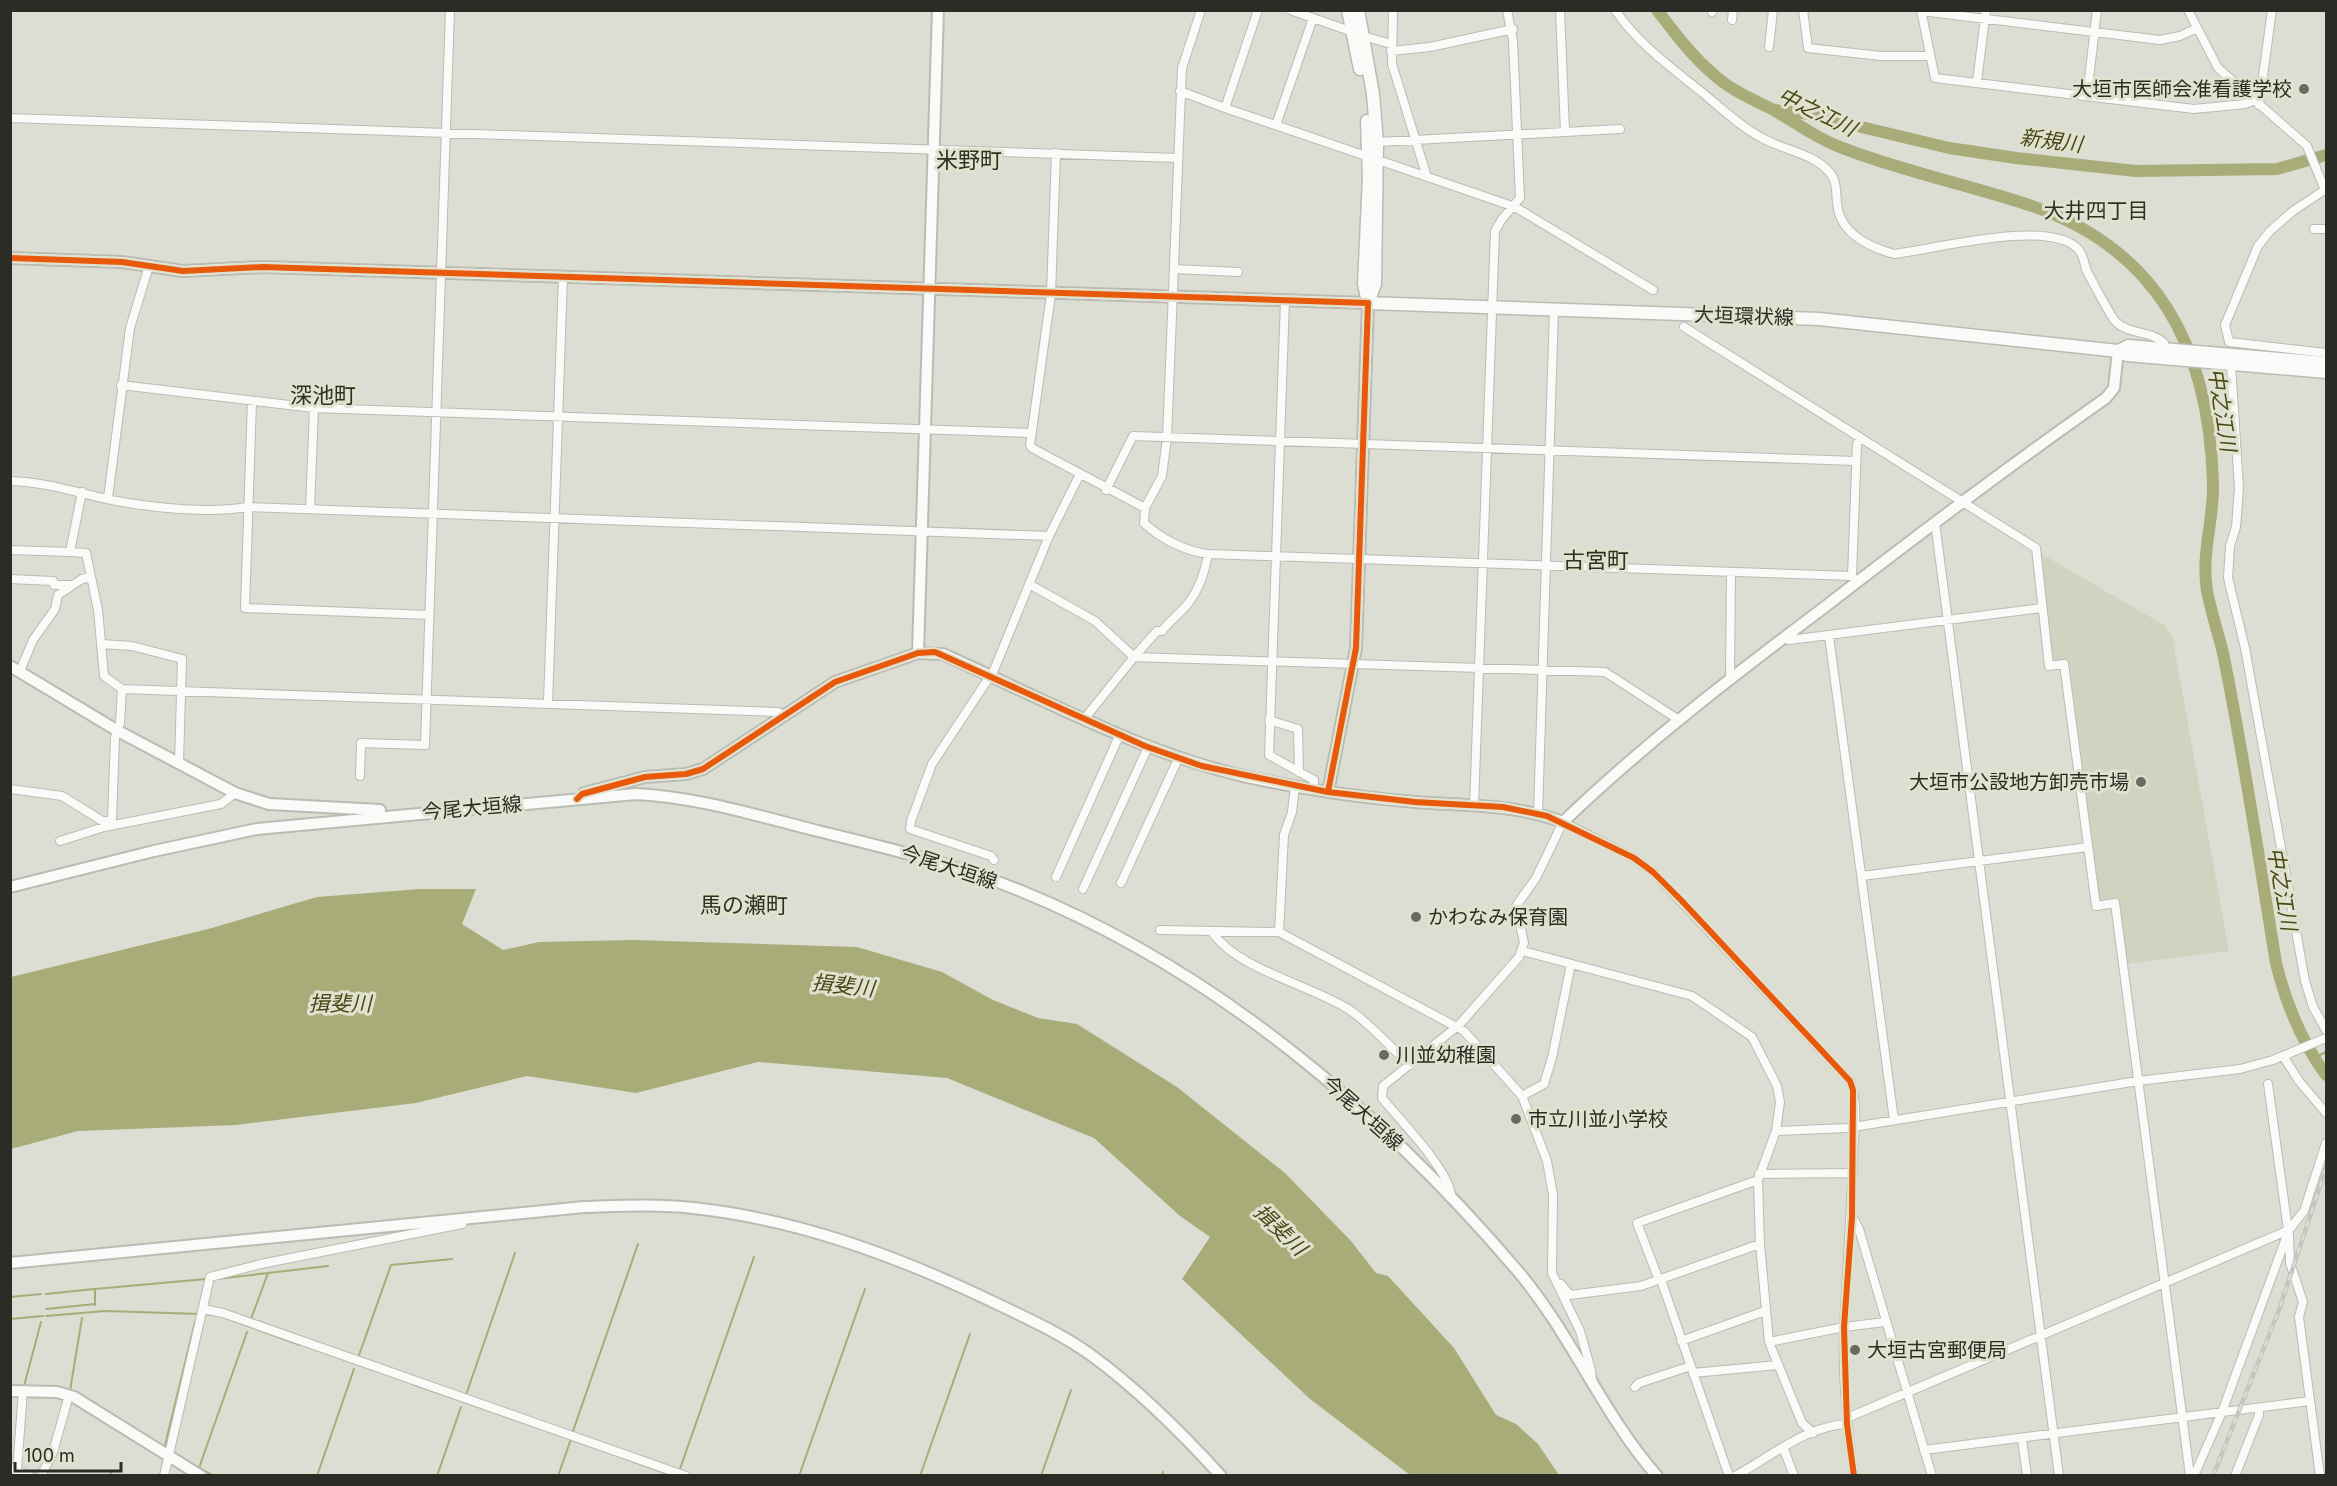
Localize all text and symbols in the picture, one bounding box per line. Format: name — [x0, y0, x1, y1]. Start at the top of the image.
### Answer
place label: 大垣市医師会准看護学校 — [2072, 77, 2292, 101]
water label: 中之江川 — [1774, 82, 1862, 142]
marker: 大垣市医師会准看護学校 — [2297, 82, 2311, 96]
water label: 新規川 — [2018, 124, 2086, 157]
district label: 米野町 — [936, 147, 1002, 173]
district label: 大井四丁目 — [2044, 198, 2149, 223]
street label: 大垣環状線 — [1694, 302, 1794, 330]
water label: 中之江川 — [2204, 366, 2242, 455]
district label: 深池町 — [290, 382, 356, 408]
district label: 古宮町 — [1563, 547, 1629, 573]
place label: 大垣市公設地方卸売市場 — [1909, 770, 2129, 794]
marker: 大垣市公設地方卸売市場 — [2134, 775, 2148, 789]
street label: 今尾大垣線 — [421, 792, 523, 824]
street label: 今尾大垣線 — [898, 840, 1000, 894]
water label: 中之江川 — [2263, 845, 2302, 934]
district label: 馬の瀬町 — [700, 892, 788, 918]
place label: かわなみ保育園 — [1428, 905, 1568, 929]
marker: かわなみ保育園 — [1409, 910, 1423, 924]
water label: 揖斐川 — [810, 970, 878, 1001]
water label: 揖斐川 — [309, 991, 373, 1016]
place label: 川並幼稚園 — [1396, 1043, 1496, 1067]
marker: 川並幼稚園 — [1377, 1048, 1391, 1062]
street label: 今尾大垣線 — [1318, 1071, 1408, 1155]
place label: 市立川並小学校 — [1528, 1107, 1668, 1131]
marker: 市立川並小学校 — [1509, 1112, 1523, 1126]
water label: 揖斐川 — [1249, 1199, 1313, 1262]
place label: 大垣古宮郵便局 — [1867, 1338, 2007, 1362]
marker: 大垣古宮郵便局 — [1848, 1343, 1862, 1357]
scale bar — [15, 1435, 122, 1473]
text: 100 m — [24, 1445, 75, 1466]

